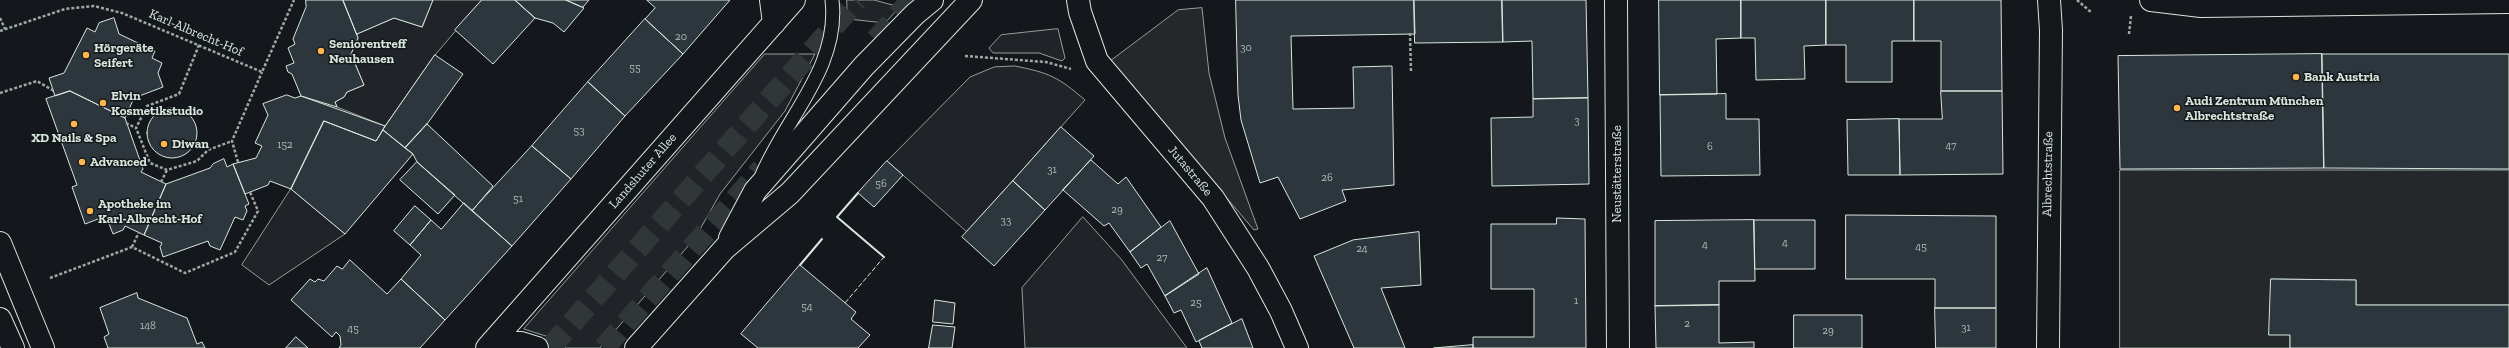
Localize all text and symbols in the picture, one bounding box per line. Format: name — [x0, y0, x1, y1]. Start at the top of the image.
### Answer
street label: Karl-Albrecht-Hof — [147, 6, 245, 60]
house number: 20 — [675, 30, 687, 44]
place label: Seniorentreff Neuhausen — [329, 36, 406, 67]
place label: Hörgeräte Seifert — [94, 40, 154, 71]
house number: 30 — [1240, 41, 1252, 55]
marker: Seniorentreff Neuhausen — [316, 46, 326, 56]
marker: Hörgeräte Seifert — [81, 50, 91, 60]
house number: 55 — [629, 61, 641, 75]
place label: Bank Austria — [2304, 69, 2380, 85]
marker: Bank Austria — [2291, 72, 2301, 82]
place label: Elvin Kosmetikstudio — [111, 88, 203, 119]
place label: Audi Zentrum München Albrechtstraße — [2185, 93, 2323, 124]
marker: Elvin Kosmetikstudio — [98, 98, 108, 108]
marker: Audi Zentrum München Albrechtstraße — [2172, 103, 2182, 113]
house number: 3 — [1574, 114, 1580, 128]
marker: XD Nails & Spa — [69, 119, 79, 129]
house number: 53 — [573, 124, 585, 138]
street label: Neustätterstraße — [1609, 125, 1625, 223]
place label: XD Nails & Spa — [31, 130, 117, 146]
street label: Landshuter Allee — [606, 130, 680, 212]
street label: Albrechtstraße — [2039, 131, 2057, 217]
place label: Diwan — [172, 136, 209, 152]
house number: 152 — [277, 138, 293, 152]
marker: Diwan — [159, 139, 169, 149]
house number: 47 — [1946, 139, 1956, 153]
house number: 6 — [1707, 140, 1713, 154]
street label: Jutastraße — [1164, 143, 1216, 199]
place label: Advanced — [90, 154, 147, 170]
marker: Advanced — [77, 157, 87, 167]
house number: 31 — [1047, 163, 1057, 177]
house number: 26 — [1321, 171, 1333, 185]
house number: 56 — [875, 177, 887, 191]
house number: 51 — [513, 192, 523, 206]
place label: Apotheke im Karl-Albrecht-Hof — [98, 196, 202, 227]
house number: 29 — [1111, 203, 1123, 217]
marker: Apotheke im Karl-Albrecht-Hof — [85, 206, 95, 216]
house number: 33 — [1001, 214, 1011, 228]
house number: 4 — [1782, 236, 1788, 250]
house number: 4 — [1702, 238, 1708, 252]
house number: 45 — [1915, 240, 1927, 254]
house number: 24 — [1356, 242, 1368, 256]
house number: 27 — [1157, 251, 1167, 265]
house number: 1 — [1574, 294, 1578, 308]
house number: 25 — [1190, 296, 1202, 310]
house number: 54 — [801, 300, 813, 314]
house number: 2 — [1684, 317, 1690, 331]
house number: 148 — [140, 319, 156, 333]
house number: 31 — [1961, 321, 1971, 335]
house number: 45 — [347, 322, 359, 336]
house number: 29 — [1822, 324, 1834, 338]

